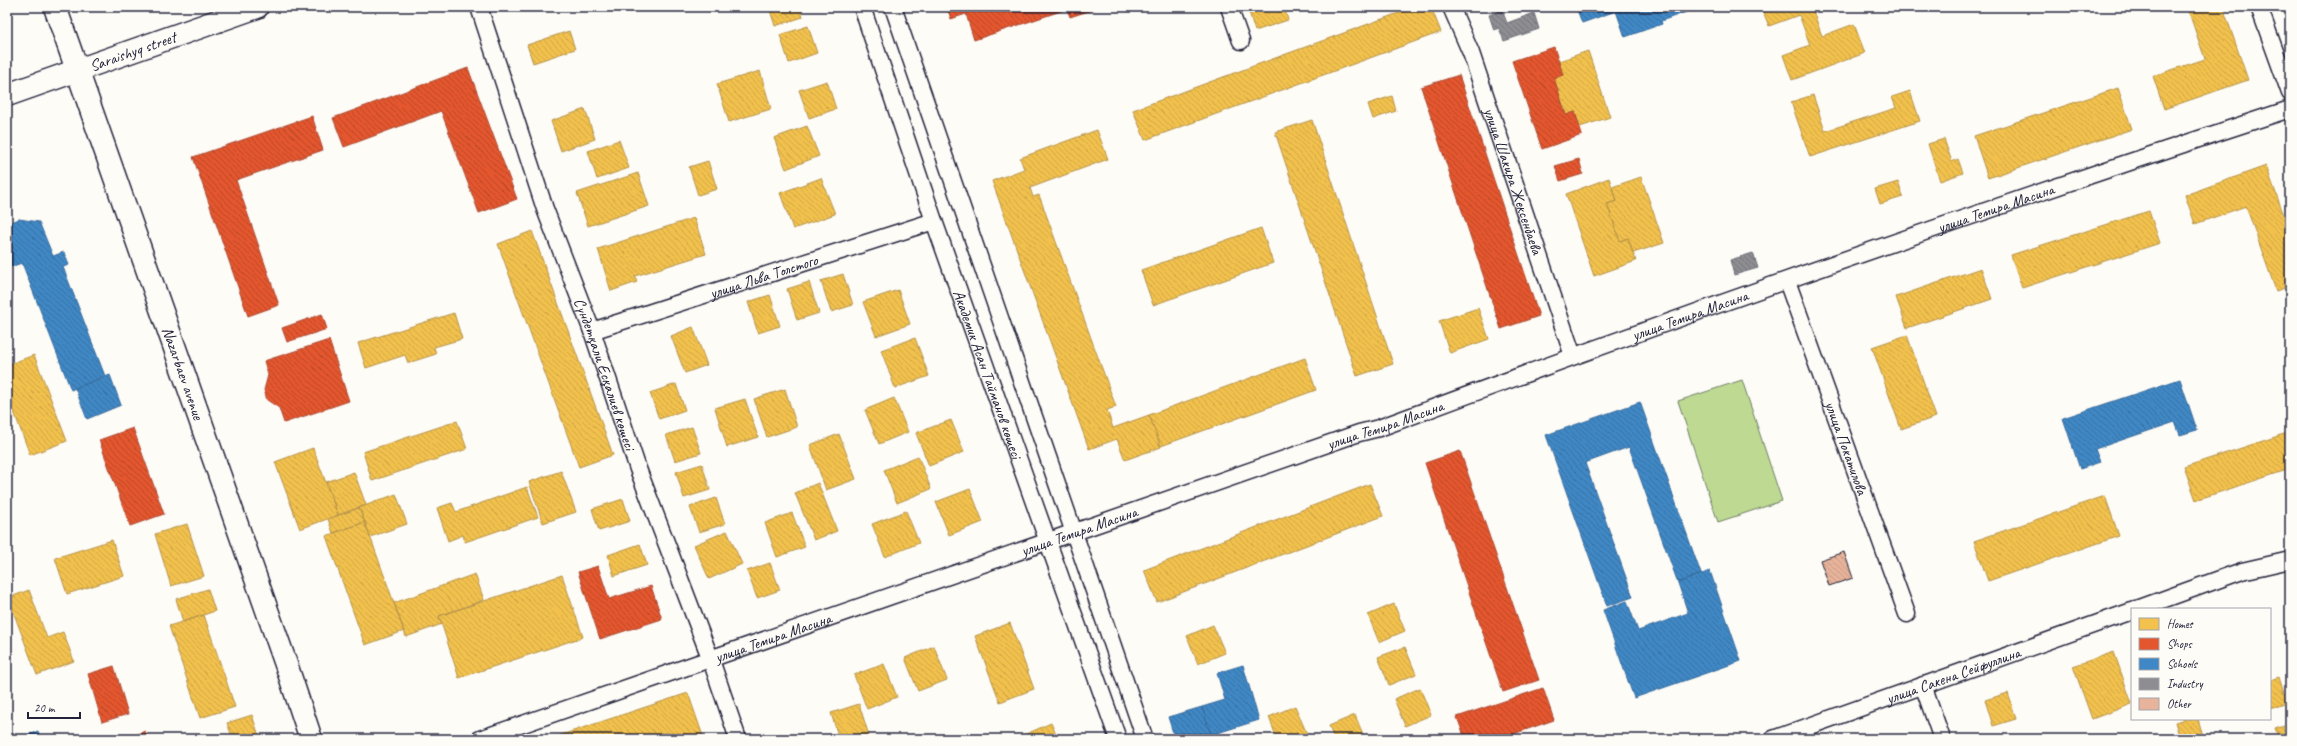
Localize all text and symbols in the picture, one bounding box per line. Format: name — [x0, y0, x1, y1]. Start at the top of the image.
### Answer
street label: Saraishyq street — [87, 26, 181, 76]
street label: улица Шакира Жексенбаева — [1479, 104, 1548, 259]
street label: улица Темира Масина — [1934, 179, 2058, 238]
street label: улица Льва Толстого — [706, 250, 821, 304]
street label: улица Темира Масина — [1628, 285, 1752, 346]
street label: Академик Асан Тайманов көшесі — [948, 287, 1027, 463]
street label: Сүндетқали Есқалиев көшесі — [569, 295, 641, 455]
street label: Nazarbaev avenue — [157, 324, 209, 424]
street label: улица Темира Масина — [1323, 396, 1447, 455]
street label: улица Покатилова — [1820, 397, 1873, 499]
street label: улица Темира Масина — [1017, 502, 1141, 561]
street label: улица Темира Масина — [711, 608, 835, 668]
legend — [2131, 608, 2271, 720]
text: Homes — [2167, 616, 2194, 632]
text: Shops — [2167, 636, 2192, 652]
street label: улица Сакена Сейфуллина — [1883, 642, 2024, 709]
text: Schools — [2167, 656, 2199, 672]
text: Industry — [2167, 676, 2204, 692]
scale bar — [28, 694, 80, 720]
text: Other — [2167, 696, 2193, 712]
text: 20 m — [34, 700, 56, 716]

